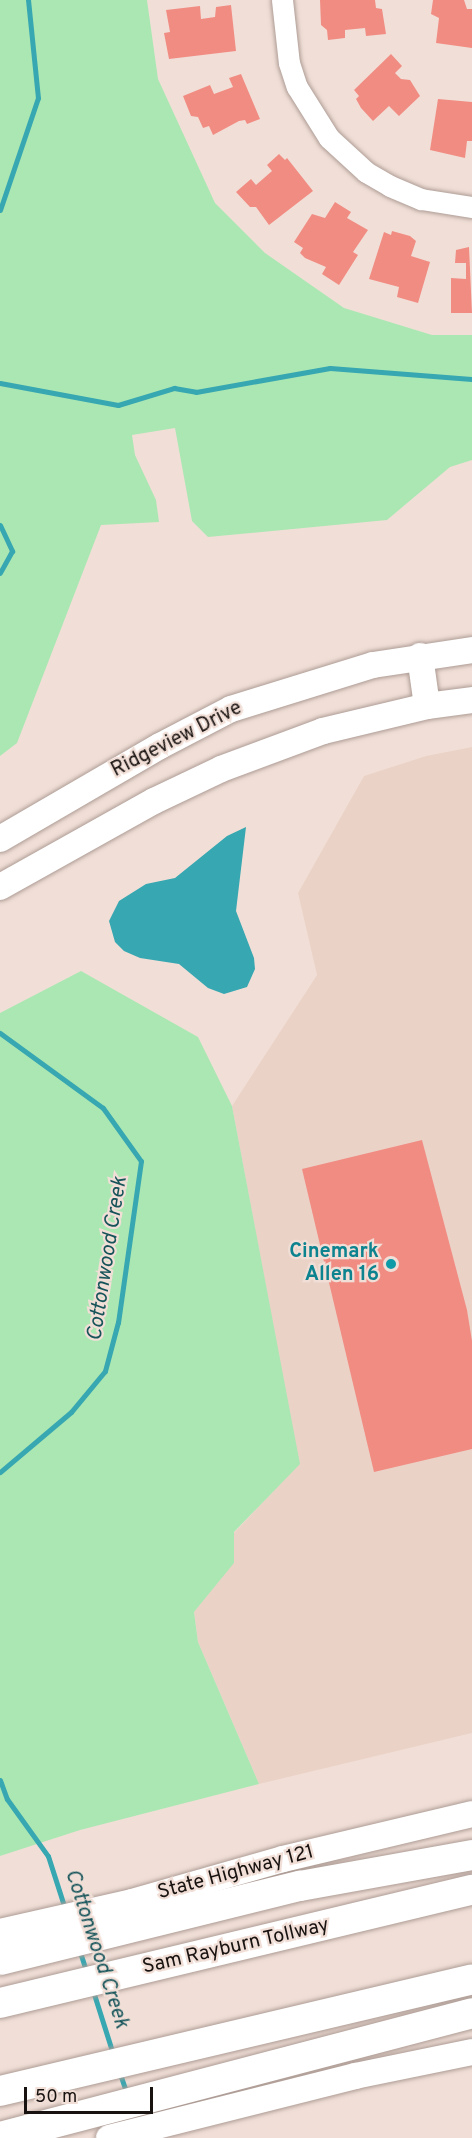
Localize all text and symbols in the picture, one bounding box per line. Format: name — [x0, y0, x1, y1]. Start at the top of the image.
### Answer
street label: Ridgeview Drive — [108, 697, 246, 783]
water label: Cottonwood Creek — [83, 1175, 133, 1343]
place label: Cinemark Allen 16 — [289, 1240, 379, 1287]
marker: Cinemark Allen 16 — [384, 1257, 398, 1271]
street label: State Highway 121 — [155, 1841, 317, 1905]
water label: Cottonwood Creek — [58, 1866, 134, 2032]
street label: Sam Rayburn Tollway — [140, 1914, 332, 1980]
scale bar — [27, 2075, 156, 2113]
text: 50 m — [35, 2086, 77, 2109]

